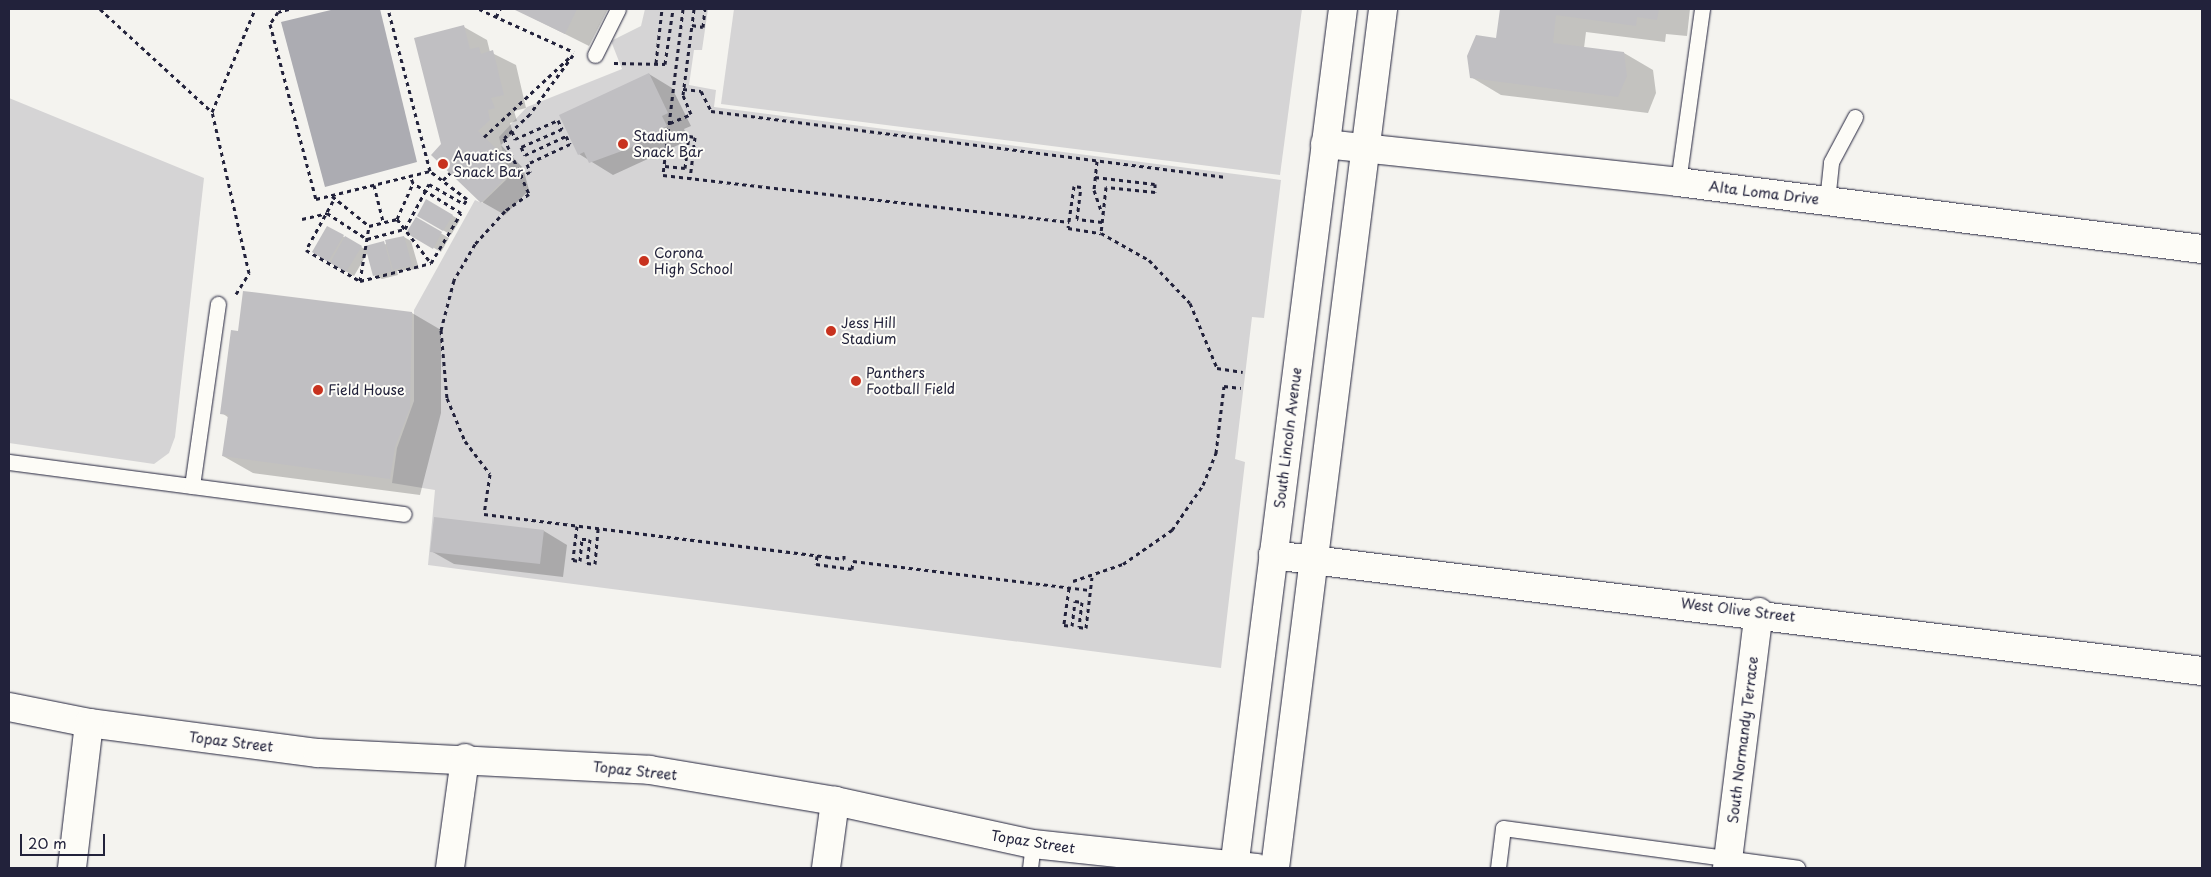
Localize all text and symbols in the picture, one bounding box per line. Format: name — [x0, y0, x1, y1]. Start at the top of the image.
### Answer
place label: Stadium Snack Bar — [633, 128, 704, 160]
marker: Stadium Snack Bar — [617, 138, 629, 150]
place label: Aquatics Snack Bar — [453, 148, 524, 180]
marker: Aquatics Snack Bar — [437, 158, 449, 170]
street label: Alta Loma Drive — [1708, 178, 1820, 208]
place label: Corona High School — [654, 245, 734, 278]
marker: Corona High School — [638, 255, 650, 267]
place label: Jess Hill Stadium — [841, 315, 897, 348]
marker: Jess Hill Stadium — [825, 325, 837, 337]
place label: Panthers Football Field — [866, 365, 956, 398]
street label: South Lincoln Avenue — [1271, 366, 1305, 510]
marker: Panthers Football Field — [850, 375, 862, 387]
place label: Field House — [328, 382, 405, 398]
marker: Field House — [312, 384, 324, 396]
street label: West Olive Street — [1679, 595, 1797, 625]
street label: South Normandy Terrace — [1724, 655, 1762, 825]
street label: Topaz Street — [188, 728, 274, 756]
street label: Topaz Street — [592, 758, 678, 784]
scale bar — [22, 824, 108, 856]
street label: Topaz Street — [990, 827, 1076, 857]
text: 20 m — [28, 831, 67, 854]

